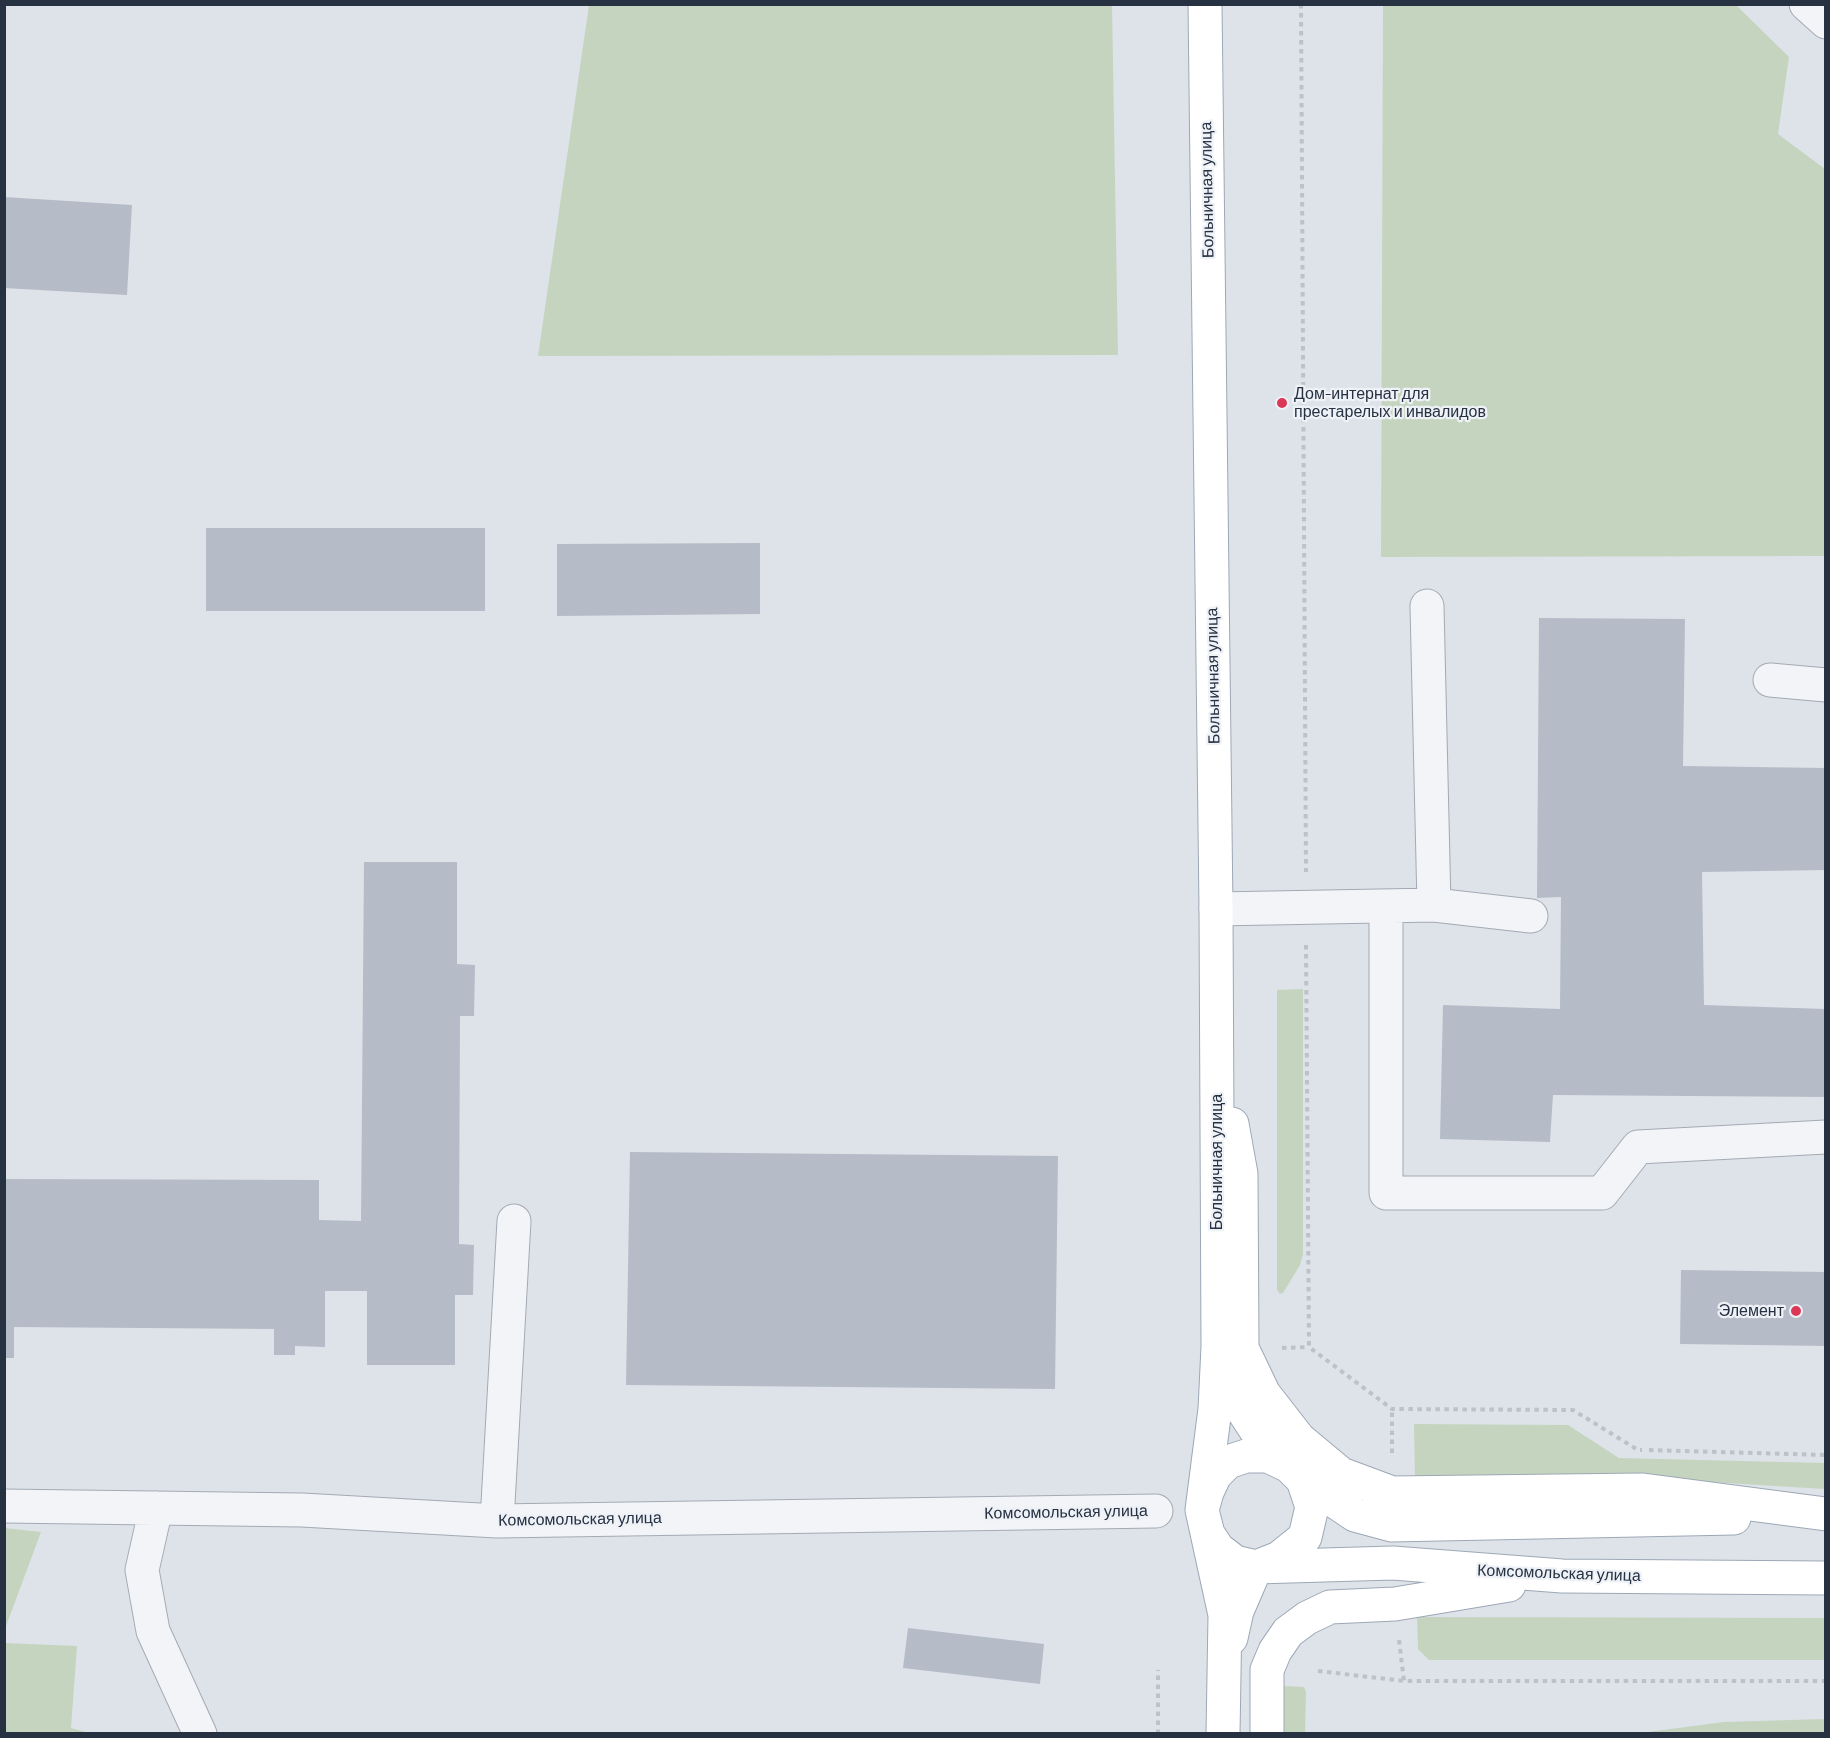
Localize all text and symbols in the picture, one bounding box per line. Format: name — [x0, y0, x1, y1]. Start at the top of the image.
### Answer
street label: Больничная улица — [1196, 122, 1218, 258]
place label: Дом-интернат для престарелых и инвалидов — [1294, 384, 1486, 422]
marker: Дом-интернат для престарелых и инвалидов — [1275, 396, 1289, 410]
street label: Больничная улица — [1202, 608, 1224, 744]
street label: Больничная улица — [1207, 1094, 1227, 1230]
place label: Элемент — [1719, 1301, 1784, 1321]
marker: Элемент — [1789, 1304, 1803, 1318]
street label: Комсомольская улица — [984, 1501, 1148, 1523]
street label: Комсомольская улица — [498, 1508, 662, 1530]
street label: Комсомольская улица — [1477, 1561, 1641, 1585]

